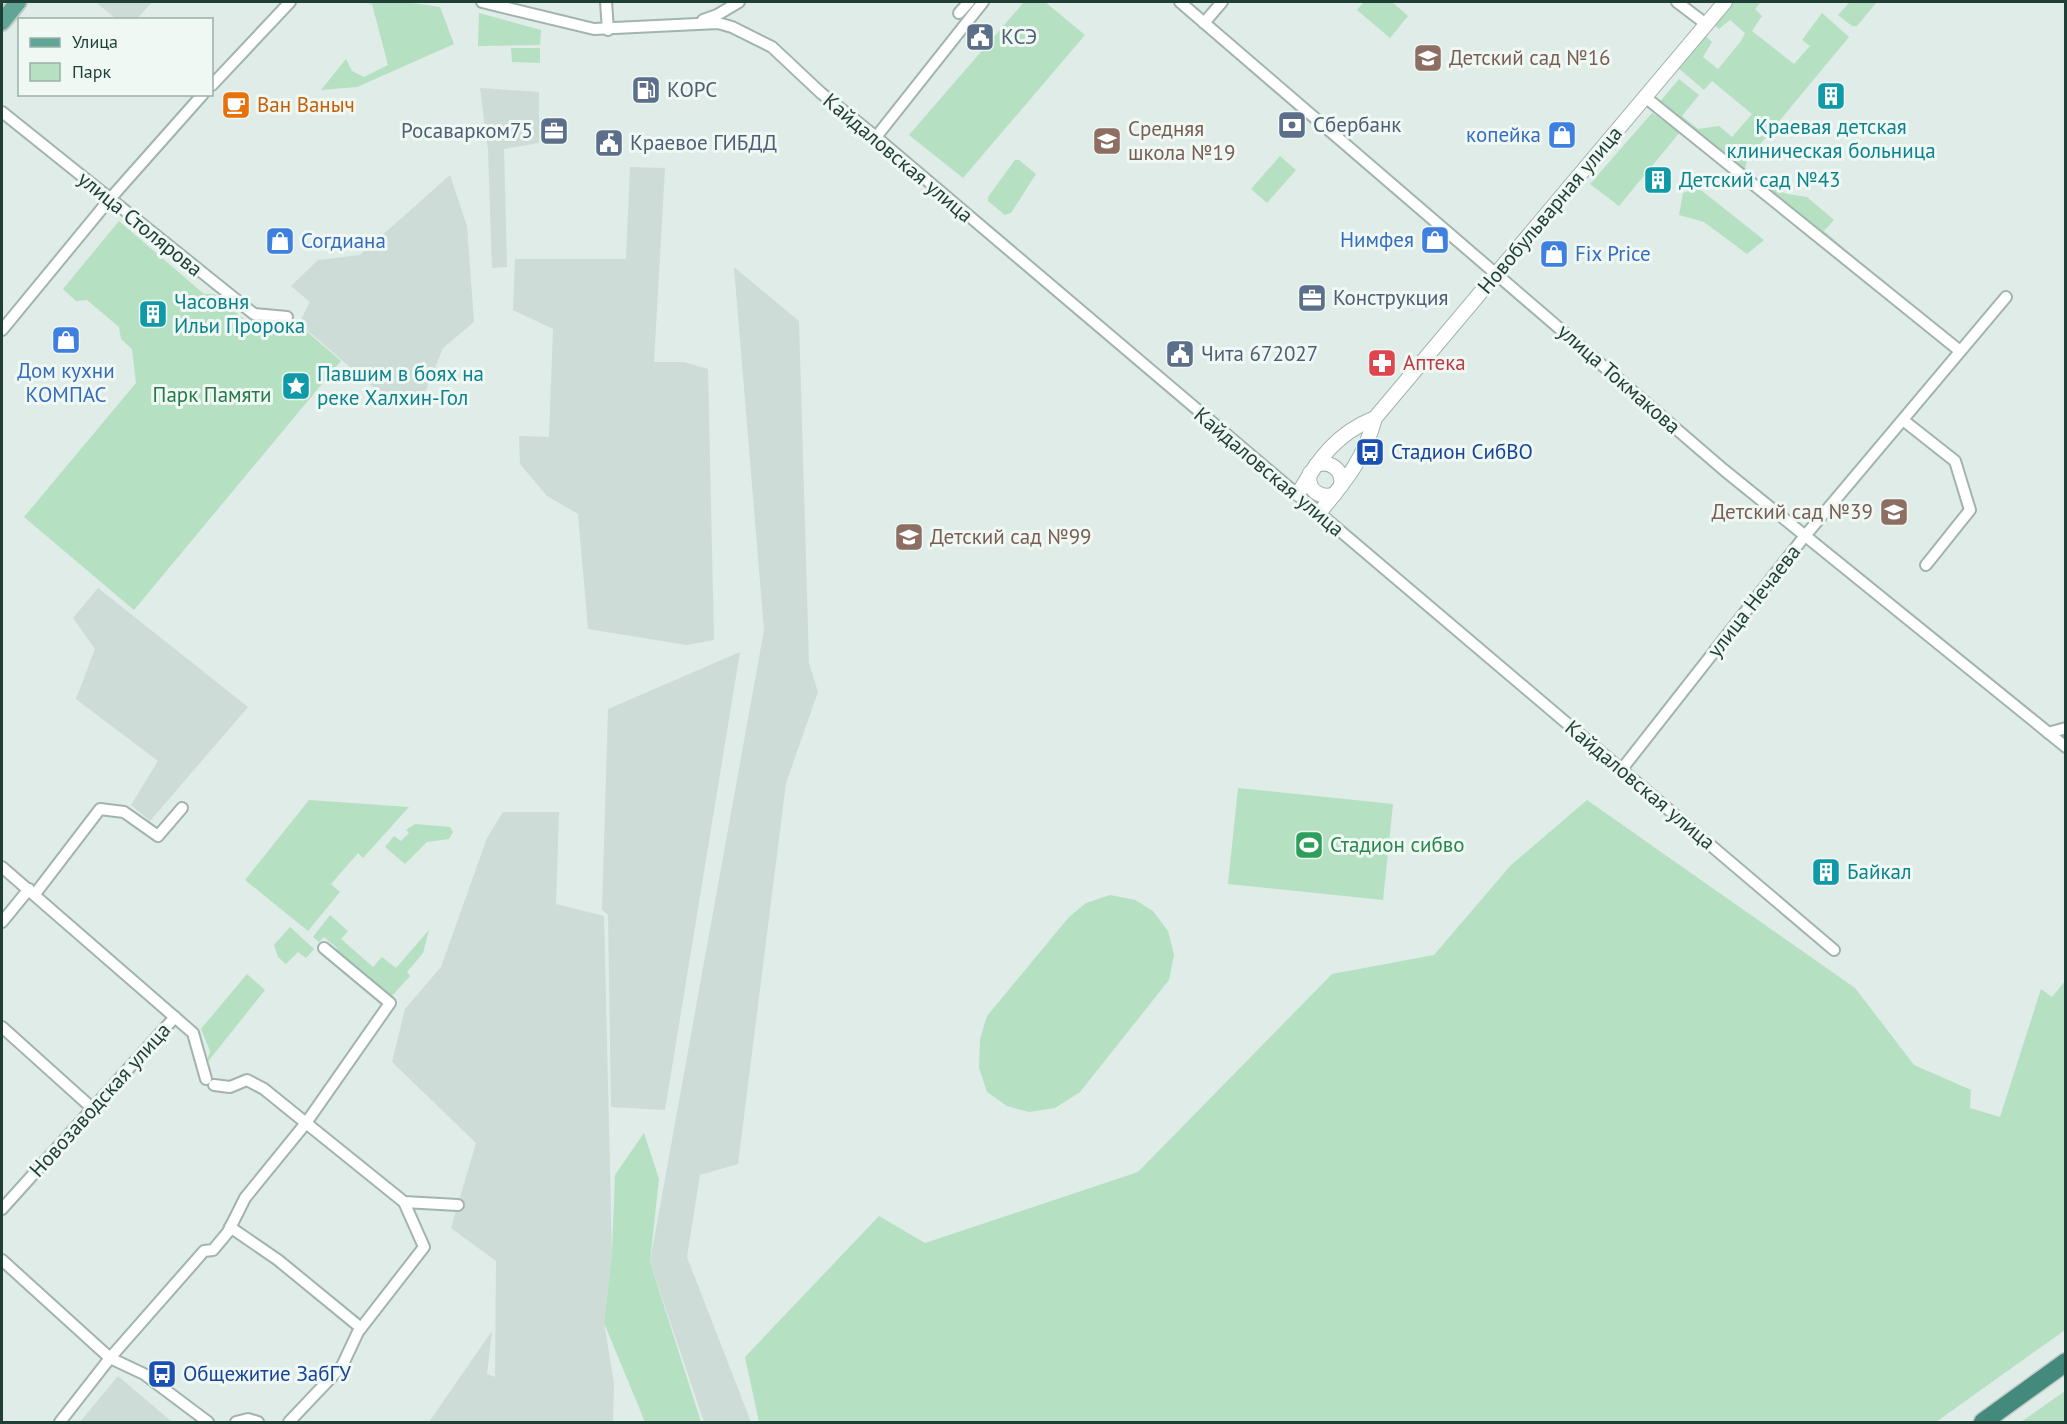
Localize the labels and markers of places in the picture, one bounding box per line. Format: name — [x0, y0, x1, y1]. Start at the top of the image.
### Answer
public building icon: КСЭ — [964, 21, 996, 53]
place label: КСЭ — [1001, 23, 1037, 50]
school or university icon: Детский сад №16 — [1412, 42, 1444, 74]
place label: Детский сад №16 — [1449, 44, 1611, 71]
fuel station icon: КОРС — [630, 74, 662, 106]
place label: КОРС — [667, 76, 717, 103]
building icon: Краевая детская клиническая больница — [1815, 80, 1847, 112]
cafe icon: Ван Ваныч — [220, 89, 252, 121]
place label: Ван Ваныч — [257, 91, 355, 118]
bank icon: Сбербанк — [1276, 109, 1308, 141]
place label: Сбербанк — [1313, 111, 1401, 138]
place label: Краевая детская клиническая больница — [1726, 113, 1936, 164]
office icon: Росаварком75 — [538, 115, 570, 147]
place label: Средняя школа №19 — [1128, 115, 1235, 166]
place label: Росаварком75 — [401, 117, 533, 144]
shop icon: копейка — [1546, 119, 1578, 151]
place label: копейка — [1466, 121, 1541, 148]
school or university icon: Средняя школа №19 — [1091, 125, 1123, 157]
public building icon: Краевое ГИБДД — [593, 127, 625, 159]
place label: Краевое ГИБДД — [630, 129, 777, 156]
building icon: Детский сад №43 — [1642, 164, 1674, 196]
place label: Детский сад №43 — [1679, 166, 1841, 193]
shop icon: Нимфея — [1419, 224, 1451, 256]
shop icon: Согдиана — [264, 225, 296, 257]
place label: Нимфея — [1340, 226, 1414, 253]
place label: Согдиана — [301, 227, 386, 254]
shop icon: Fix Price — [1538, 238, 1570, 270]
place label: Fix Price — [1575, 240, 1651, 267]
office icon: Конструкция — [1296, 282, 1328, 314]
place label: Конструкция — [1333, 284, 1448, 311]
place label: Часовня Ильи Пророка — [174, 288, 305, 339]
building icon: Часовня Ильи Пророка — [137, 298, 169, 330]
shop icon: Дом кухни КОМПАС — [50, 324, 82, 356]
public building icon: Чита 672027 — [1164, 338, 1196, 370]
place label: Чита 672027 — [1201, 340, 1318, 367]
pharmacy icon: Аптека — [1366, 347, 1398, 379]
place label: Аптека — [1403, 349, 1466, 376]
place label: Дом кухни КОМПАС — [17, 357, 115, 408]
place label: Павшим в боях на реке Халхин-Гол — [317, 360, 484, 411]
place icon: Павшим в боях на реке Халхин-Гол — [280, 370, 312, 402]
bus stop icon: Стадион СибВО — [1354, 436, 1386, 468]
place label: Стадион СибВО — [1391, 438, 1533, 465]
school or university icon: Детский сад №39 — [1878, 496, 1910, 528]
place label: Детский сад №39 — [1711, 498, 1873, 525]
school or university icon: Детский сад №99 — [893, 521, 925, 553]
place label: Детский сад №99 — [930, 523, 1092, 550]
sports icon: Стадион сибво — [1293, 829, 1325, 861]
place label: Стадион сибво — [1330, 831, 1464, 858]
building icon: Байкал — [1810, 856, 1842, 888]
place label: Байкал — [1847, 858, 1911, 885]
bus stop icon: Общежитие ЗабГУ — [146, 1358, 178, 1390]
place label: Общежитие ЗабГУ — [183, 1360, 351, 1387]

